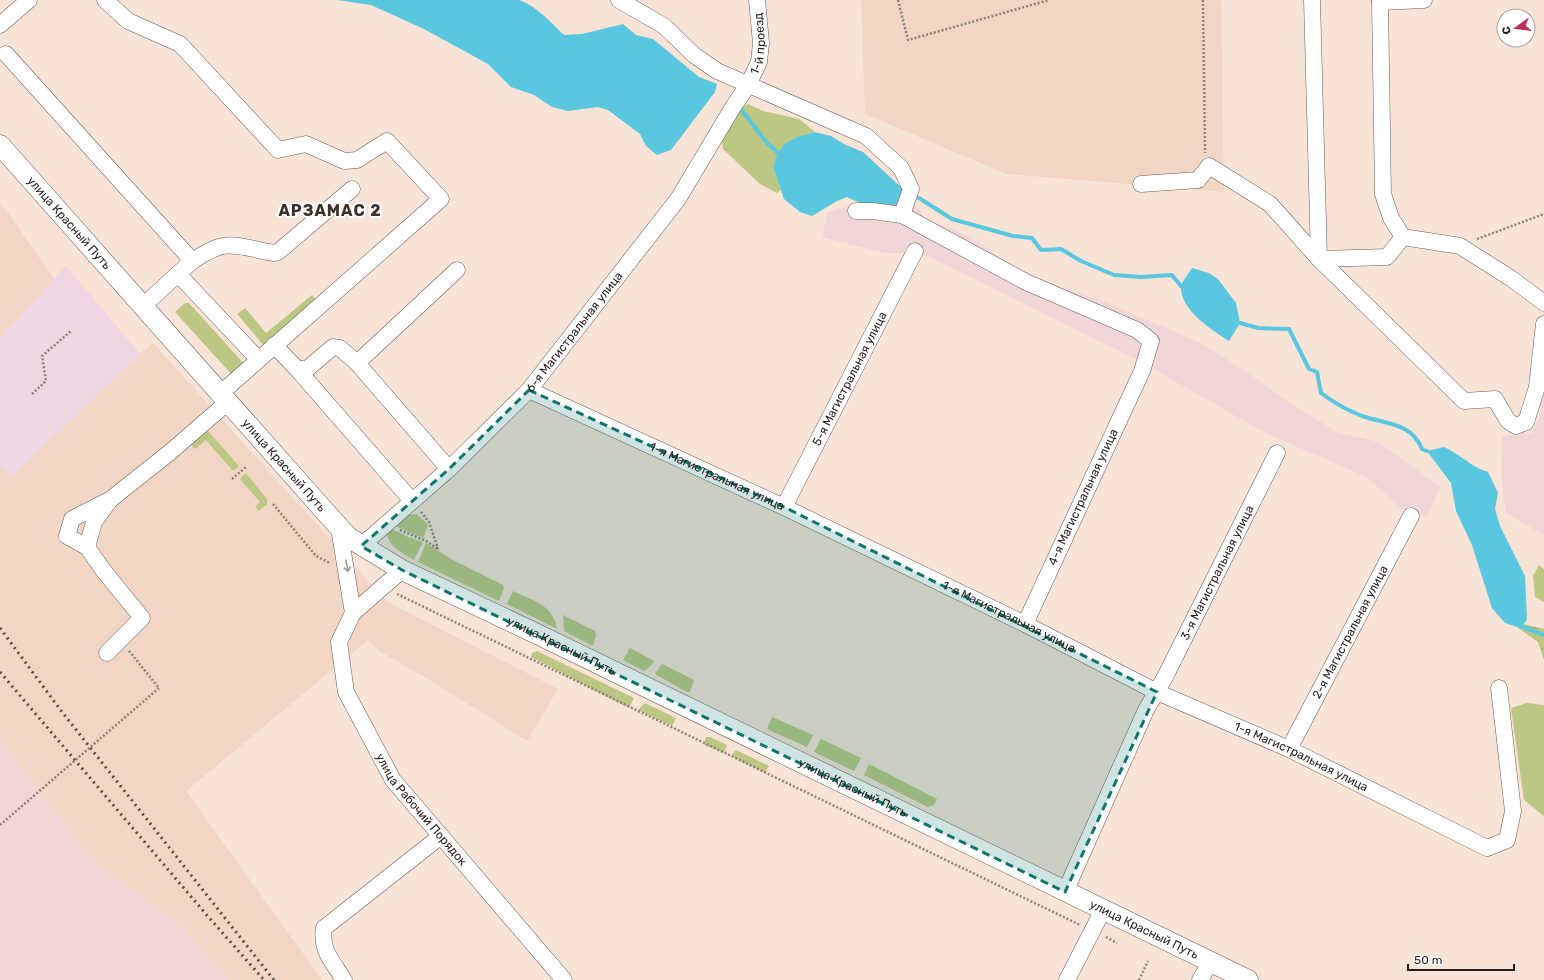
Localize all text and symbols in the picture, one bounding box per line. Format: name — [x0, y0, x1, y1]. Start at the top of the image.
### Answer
north arrow — [1496, 8, 1536, 48]
street label: 1-й проезд — [747, 12, 768, 77]
text: С — [1499, 25, 1514, 36]
street label: улица Красный Путь — [24, 174, 114, 272]
district label: АРЗАМАС 2 — [278, 201, 382, 220]
street label: 6-я Магистральная улица — [523, 269, 626, 395]
street label: 5-я Магистральная улица — [810, 309, 890, 448]
street label: улица Красный Путь — [239, 416, 329, 514]
street label: 4-я Магистральная улица — [1045, 427, 1121, 567]
street label: 1-я Магистральная улица — [648, 439, 787, 513]
street label: 3-я Магистральная улица — [1178, 503, 1257, 642]
one-way arrow — [343, 560, 351, 573]
street label: 2-я Магистральная улица — [1310, 563, 1391, 701]
street label: 1-я Магистральная улица — [940, 578, 1078, 656]
street label: улица Красный Путь — [505, 614, 618, 678]
street label: 1-я Магистральная улица — [1232, 719, 1370, 794]
street label: улица Рабочий Порядок — [373, 751, 470, 869]
street label: улица Красный Путь — [796, 755, 909, 820]
street label: улица Красный Путь — [1088, 897, 1201, 962]
scale bar — [1408, 946, 1514, 972]
text: 50 m — [1414, 953, 1442, 967]

